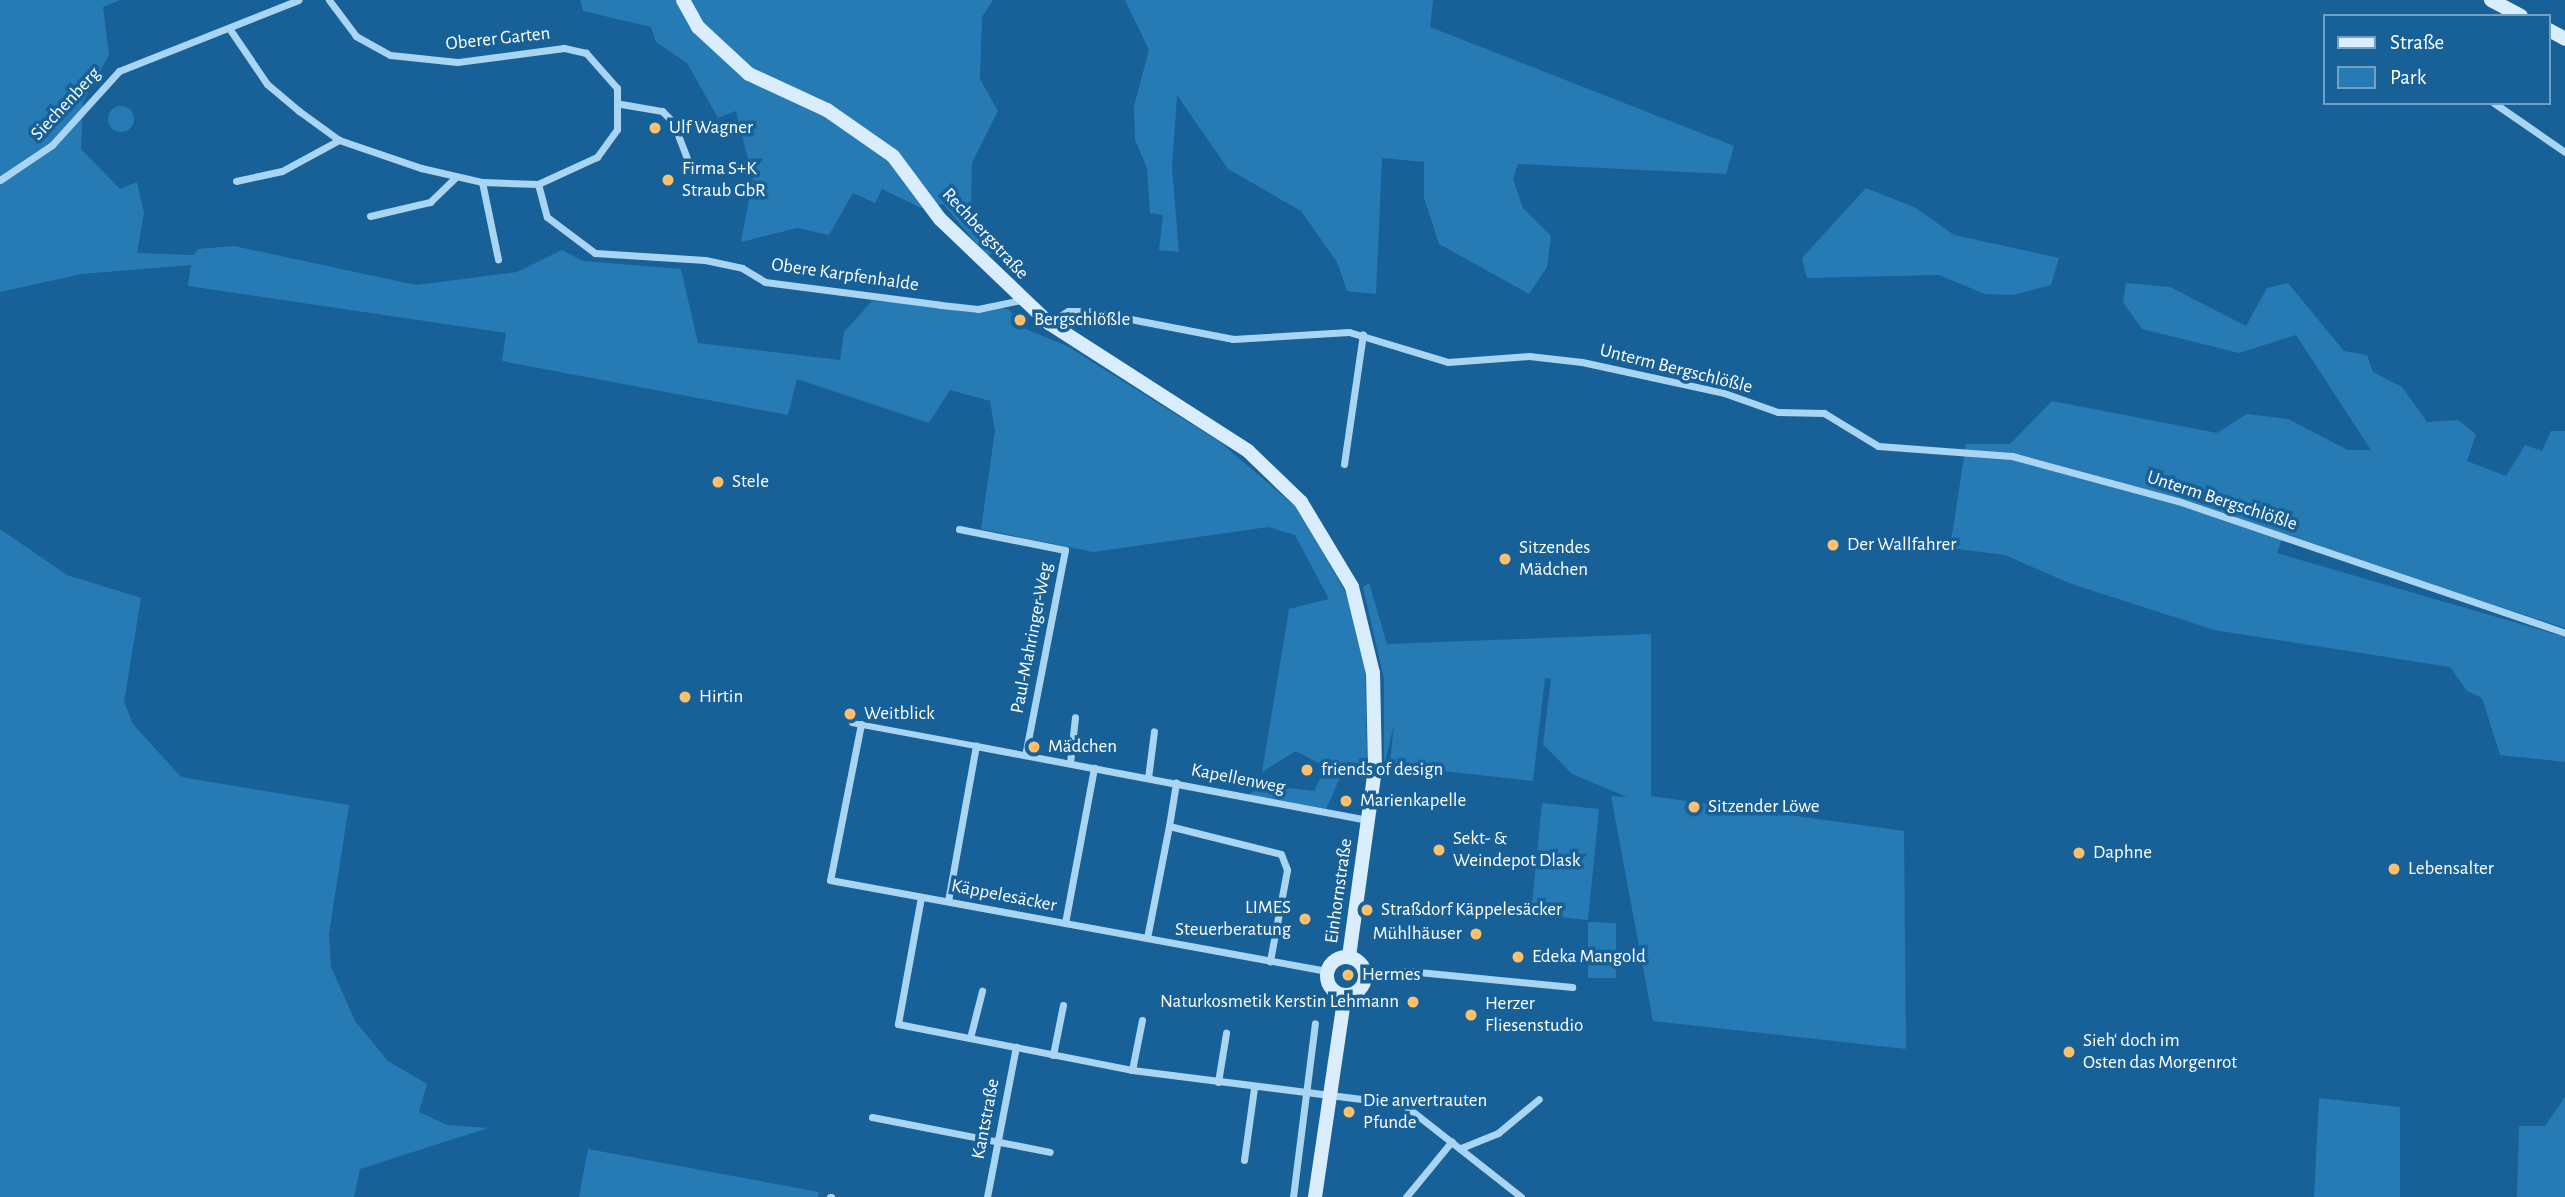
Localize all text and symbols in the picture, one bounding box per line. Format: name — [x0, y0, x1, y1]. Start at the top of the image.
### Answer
legend — [2324, 14, 2551, 105]
street label: Oberer Garten — [445, 22, 551, 56]
text: Straße — [2390, 32, 2444, 53]
street label: Siechenberg — [26, 63, 106, 145]
text: Park — [2390, 67, 2426, 88]
place label: Ulf Wagner — [669, 117, 753, 139]
marker: Ulf Wagner — [647, 120, 663, 136]
place label: Firma S+K Straub GbR — [682, 158, 765, 202]
marker: Firma S+K Straub GbR — [660, 172, 676, 188]
street label: Rechbergstraße — [937, 184, 1033, 284]
street label: Obere Karpfenhalde — [770, 253, 920, 297]
place label: Bergschlößle — [1034, 309, 1130, 331]
marker: Bergschlößle — [1012, 312, 1028, 328]
street label: Unterm Bergschlößle — [1597, 339, 1755, 399]
street label: Unterm Bergschlößle — [2144, 466, 2300, 536]
place label: Stele — [732, 471, 769, 493]
marker: Stele — [710, 474, 726, 490]
place label: Der Wallfahrer — [1847, 534, 1956, 556]
place label: Sitzendes Mädchen — [1519, 537, 1590, 581]
marker: Der Wallfahrer — [1825, 537, 1841, 553]
marker: Sitzendes Mädchen — [1497, 551, 1513, 567]
street label: Paul-Mahringer-Weg — [1006, 561, 1058, 715]
place label: Hirtin — [699, 686, 743, 708]
marker: Hirtin — [677, 689, 693, 705]
place label: Weitblick — [864, 703, 935, 725]
marker: Weitblick — [842, 706, 858, 722]
place label: Mädchen — [1048, 736, 1117, 758]
marker: Mädchen — [1026, 739, 1042, 755]
street label: Kapellenweg — [1189, 759, 1287, 799]
place label: friends of design — [1321, 759, 1443, 781]
marker: friends of design — [1299, 762, 1315, 778]
place label: Marienkapelle — [1360, 790, 1466, 812]
marker: Marienkapelle — [1338, 793, 1354, 809]
place label: Sitzender Löwe — [1708, 796, 1820, 818]
marker: Sitzender Löwe — [1686, 799, 1702, 815]
place label: Sekt- & Weindepot Dlask — [1453, 828, 1581, 872]
street label: Einhornstraße — [1320, 837, 1358, 945]
marker: Sekt- & Weindepot Dlask — [1431, 842, 1447, 858]
place label: Daphne — [2093, 842, 2152, 864]
marker: Daphne — [2071, 845, 2087, 861]
place label: Lebensalter — [2408, 858, 2494, 880]
marker: Lebensalter — [2386, 861, 2402, 877]
street label: Käppelesäcker — [949, 875, 1059, 917]
place label: LIMES Steuerberatung — [1175, 897, 1291, 941]
place label: Straßdorf Käppelesäcker — [1381, 899, 1562, 921]
marker: Straßdorf Käppelesäcker — [1359, 902, 1375, 918]
marker: LIMES Steuerberatung — [1297, 911, 1313, 927]
place label: Mühlhäuser — [1373, 923, 1462, 945]
marker: Mühlhäuser — [1468, 926, 1484, 942]
place label: Edeka Mangold — [1532, 946, 1646, 968]
marker: Edeka Mangold — [1510, 949, 1526, 965]
place label: Hermes — [1362, 964, 1421, 986]
marker: Hermes — [1340, 967, 1356, 983]
place label: Naturkosmetik Kerstin Lehmann — [1160, 991, 1399, 1013]
place label: Herzer Fliesenstudio — [1485, 993, 1583, 1037]
marker: Naturkosmetik Kerstin Lehmann — [1405, 994, 1421, 1010]
marker: Herzer Fliesenstudio — [1463, 1007, 1479, 1023]
place label: Sieh‘ doch im Osten das Morgenrot — [2083, 1030, 2237, 1074]
marker: Sieh‘ doch im Osten das Morgenrot — [2061, 1044, 2077, 1060]
street label: Kantstraße — [967, 1077, 1005, 1161]
place label: Die anvertrauten Pfunde — [1363, 1090, 1487, 1134]
marker: Die anvertrauten Pfunde — [1341, 1104, 1357, 1120]

